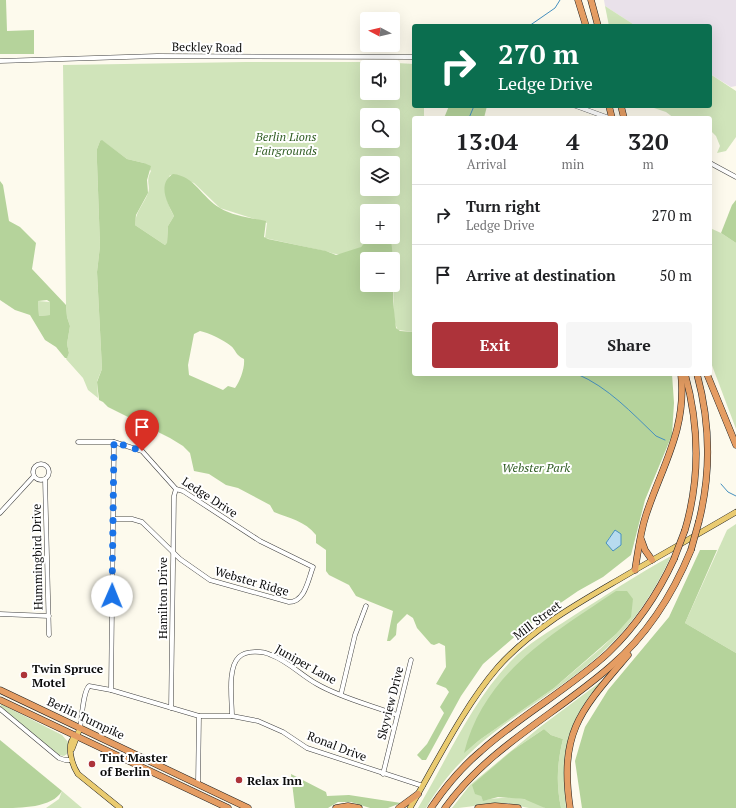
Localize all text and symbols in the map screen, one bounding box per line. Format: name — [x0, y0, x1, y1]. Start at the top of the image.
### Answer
north arrow — [360, 12, 400, 52]
map controls — [360, 12, 400, 292]
text: 270 m — [498, 35, 579, 72]
street label: Beckley Road — [172, 39, 243, 55]
icon: right — [432, 40, 484, 92]
button: sound — [360, 60, 400, 100]
text: Ledge Drive — [498, 71, 593, 95]
button: search — [360, 108, 400, 148]
text: 13:04 — [455, 125, 518, 157]
text: 4 — [566, 125, 580, 157]
text: 320 — [628, 125, 668, 157]
park label: Berlin Lions Fairgrounds — [254, 129, 317, 158]
text: Arrival — [467, 155, 507, 173]
text: min — [561, 155, 584, 173]
text: m — [643, 155, 654, 173]
button: layers — [360, 156, 400, 196]
text: Turn right — [466, 196, 541, 216]
button: + — [360, 204, 400, 244]
icon: right — [432, 204, 454, 226]
text: 270 m — [651, 205, 692, 225]
text: Ledge Drive — [466, 216, 534, 234]
button: − — [360, 252, 400, 292]
icon: arrive — [432, 264, 454, 286]
text: Arrive at destination — [466, 265, 616, 285]
text: 50 m — [659, 265, 692, 285]
button: Exit — [432, 322, 558, 368]
button: Share — [566, 322, 692, 368]
pin — [125, 410, 159, 451]
icon: arrive — [131, 416, 153, 438]
park label: Webster Park — [502, 460, 570, 475]
street label: Ledge Drive — [179, 474, 241, 520]
street label: Hummingbird Drive — [29, 504, 45, 610]
street label: Hamilton Drive — [155, 557, 170, 639]
street label: Webster Ridge — [213, 563, 291, 599]
position arrow — [91, 575, 133, 617]
street label: Mill Street — [510, 597, 564, 643]
street label: Juniper Lane — [273, 641, 339, 687]
place label: Twin Spruce Motel — [32, 661, 104, 690]
street label: Skyview Drive — [374, 665, 406, 741]
marker: Twin Spruce Motel — [19, 670, 29, 680]
street label: Berlin Turnpike — [45, 694, 127, 742]
street label: Ronal Drive — [305, 728, 369, 764]
place label: Tint Master of Berlin — [100, 750, 168, 779]
marker: Tint Master of Berlin — [87, 759, 97, 769]
place label: Relax Inn — [247, 773, 302, 788]
marker: Relax Inn — [234, 775, 244, 785]

